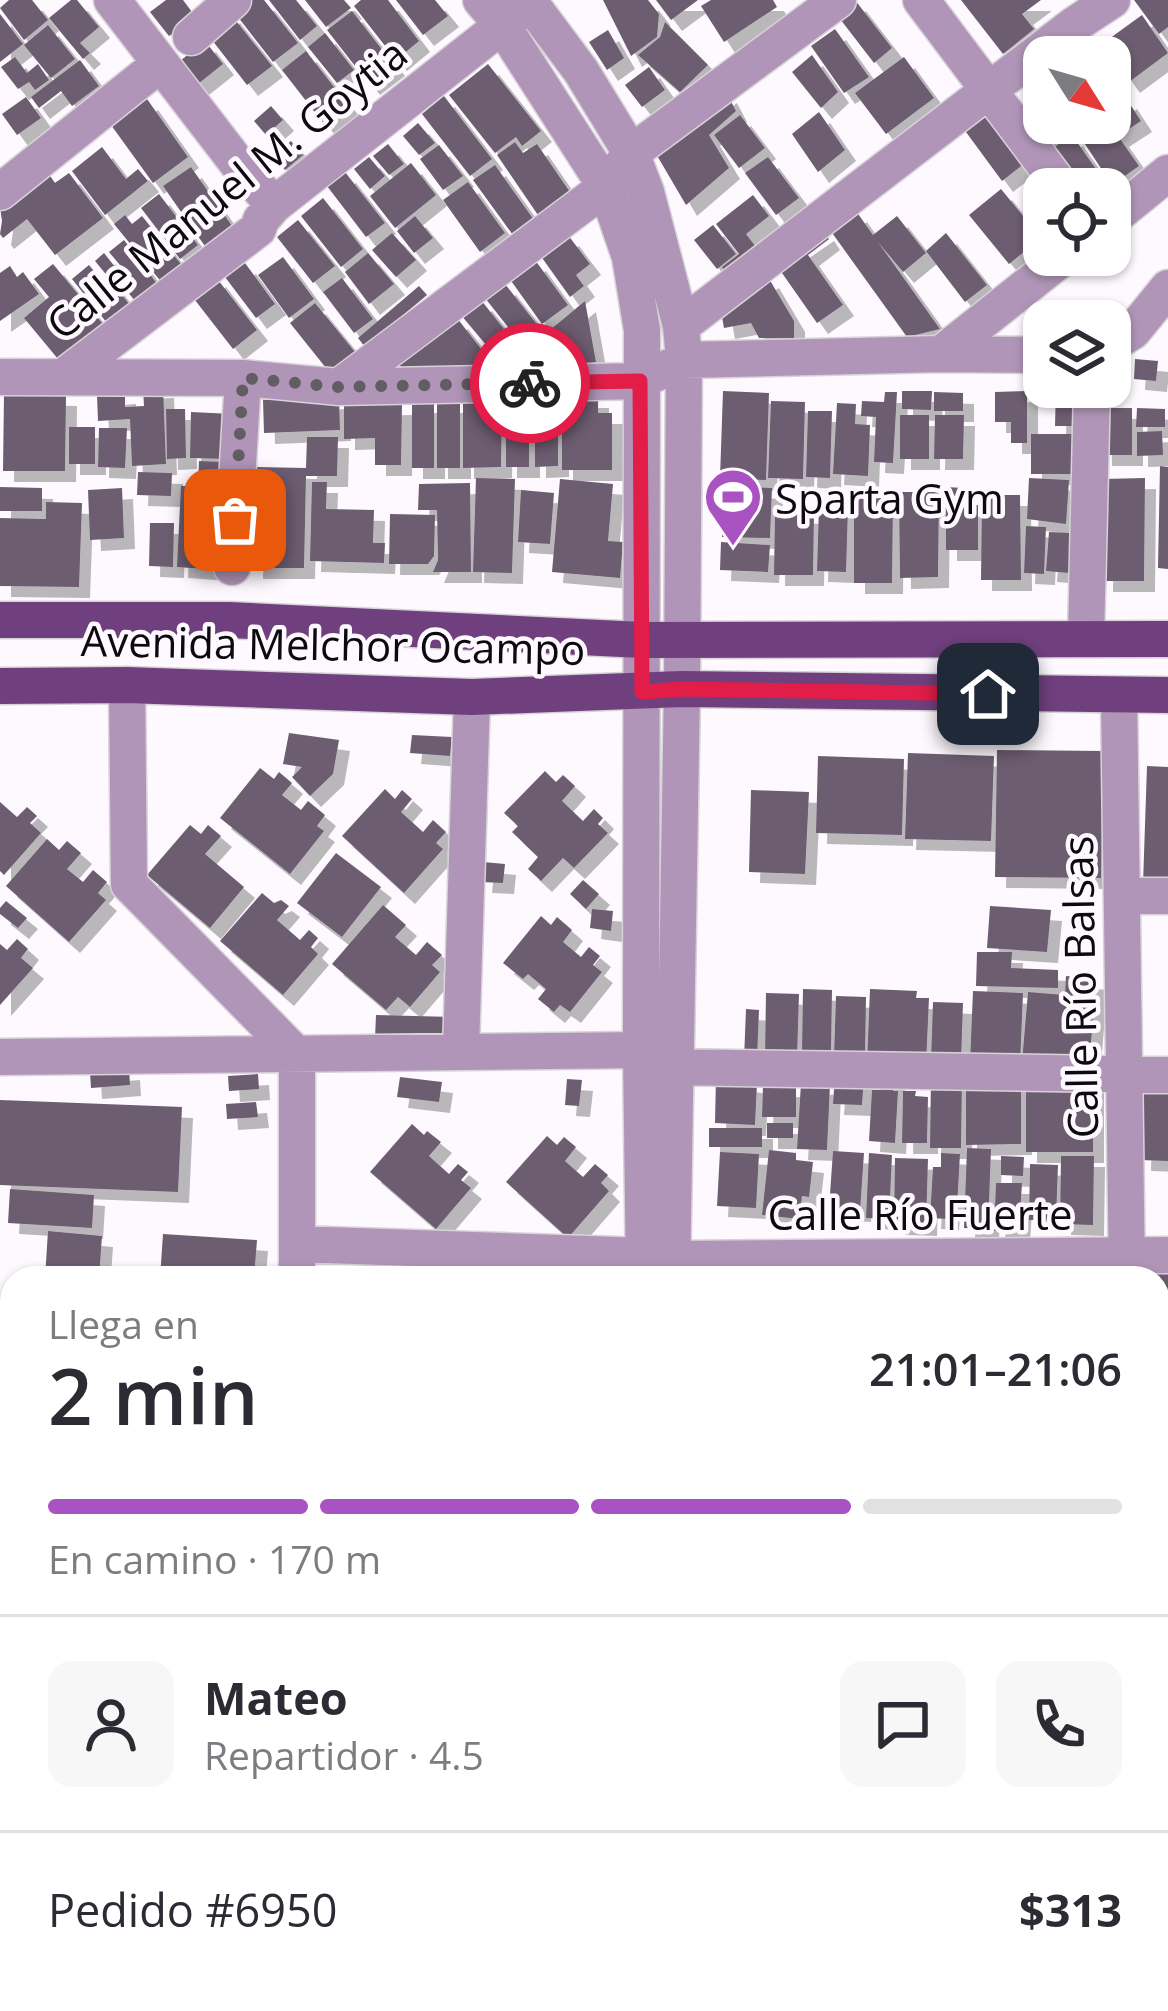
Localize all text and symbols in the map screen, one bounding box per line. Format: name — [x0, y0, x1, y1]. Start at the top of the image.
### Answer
street label: Calle Manuel M. Goytia — [34, 25, 418, 351]
north arrow — [1023, 36, 1131, 144]
map controls — [1023, 36, 1131, 408]
button: locate — [1023, 168, 1131, 276]
button: layers — [1023, 300, 1131, 408]
courier — [470, 323, 590, 443]
icon: bike — [497, 350, 563, 416]
sports icon: Sparta Gym — [702, 466, 764, 548]
pin — [184, 469, 286, 571]
place label: Sparta Gym — [775, 469, 1004, 526]
icon: bag — [202, 487, 268, 553]
street label: Avenida Melchor Ocampo — [80, 611, 586, 677]
pin — [937, 643, 1039, 745]
icon: home — [955, 661, 1021, 727]
street label: Calle Río Balsas — [1048, 835, 1110, 1139]
street label: Calle Río Fuerte — [768, 1185, 1072, 1242]
text: Llega en — [48, 1297, 199, 1350]
text: 21:01–21:06 — [869, 1338, 1122, 1399]
text: 2 min — [48, 1342, 259, 1448]
text: En camino · 170 m — [48, 1532, 381, 1585]
button: person — [48, 1661, 174, 1787]
button: chat — [840, 1661, 966, 1787]
button: phone — [996, 1661, 1122, 1787]
text: Mateo — [204, 1667, 348, 1728]
text: Repartidor · 4.5 — [204, 1728, 484, 1781]
text: Pedido #6950 — [48, 1879, 338, 1940]
text: $313 — [1019, 1879, 1122, 1940]

